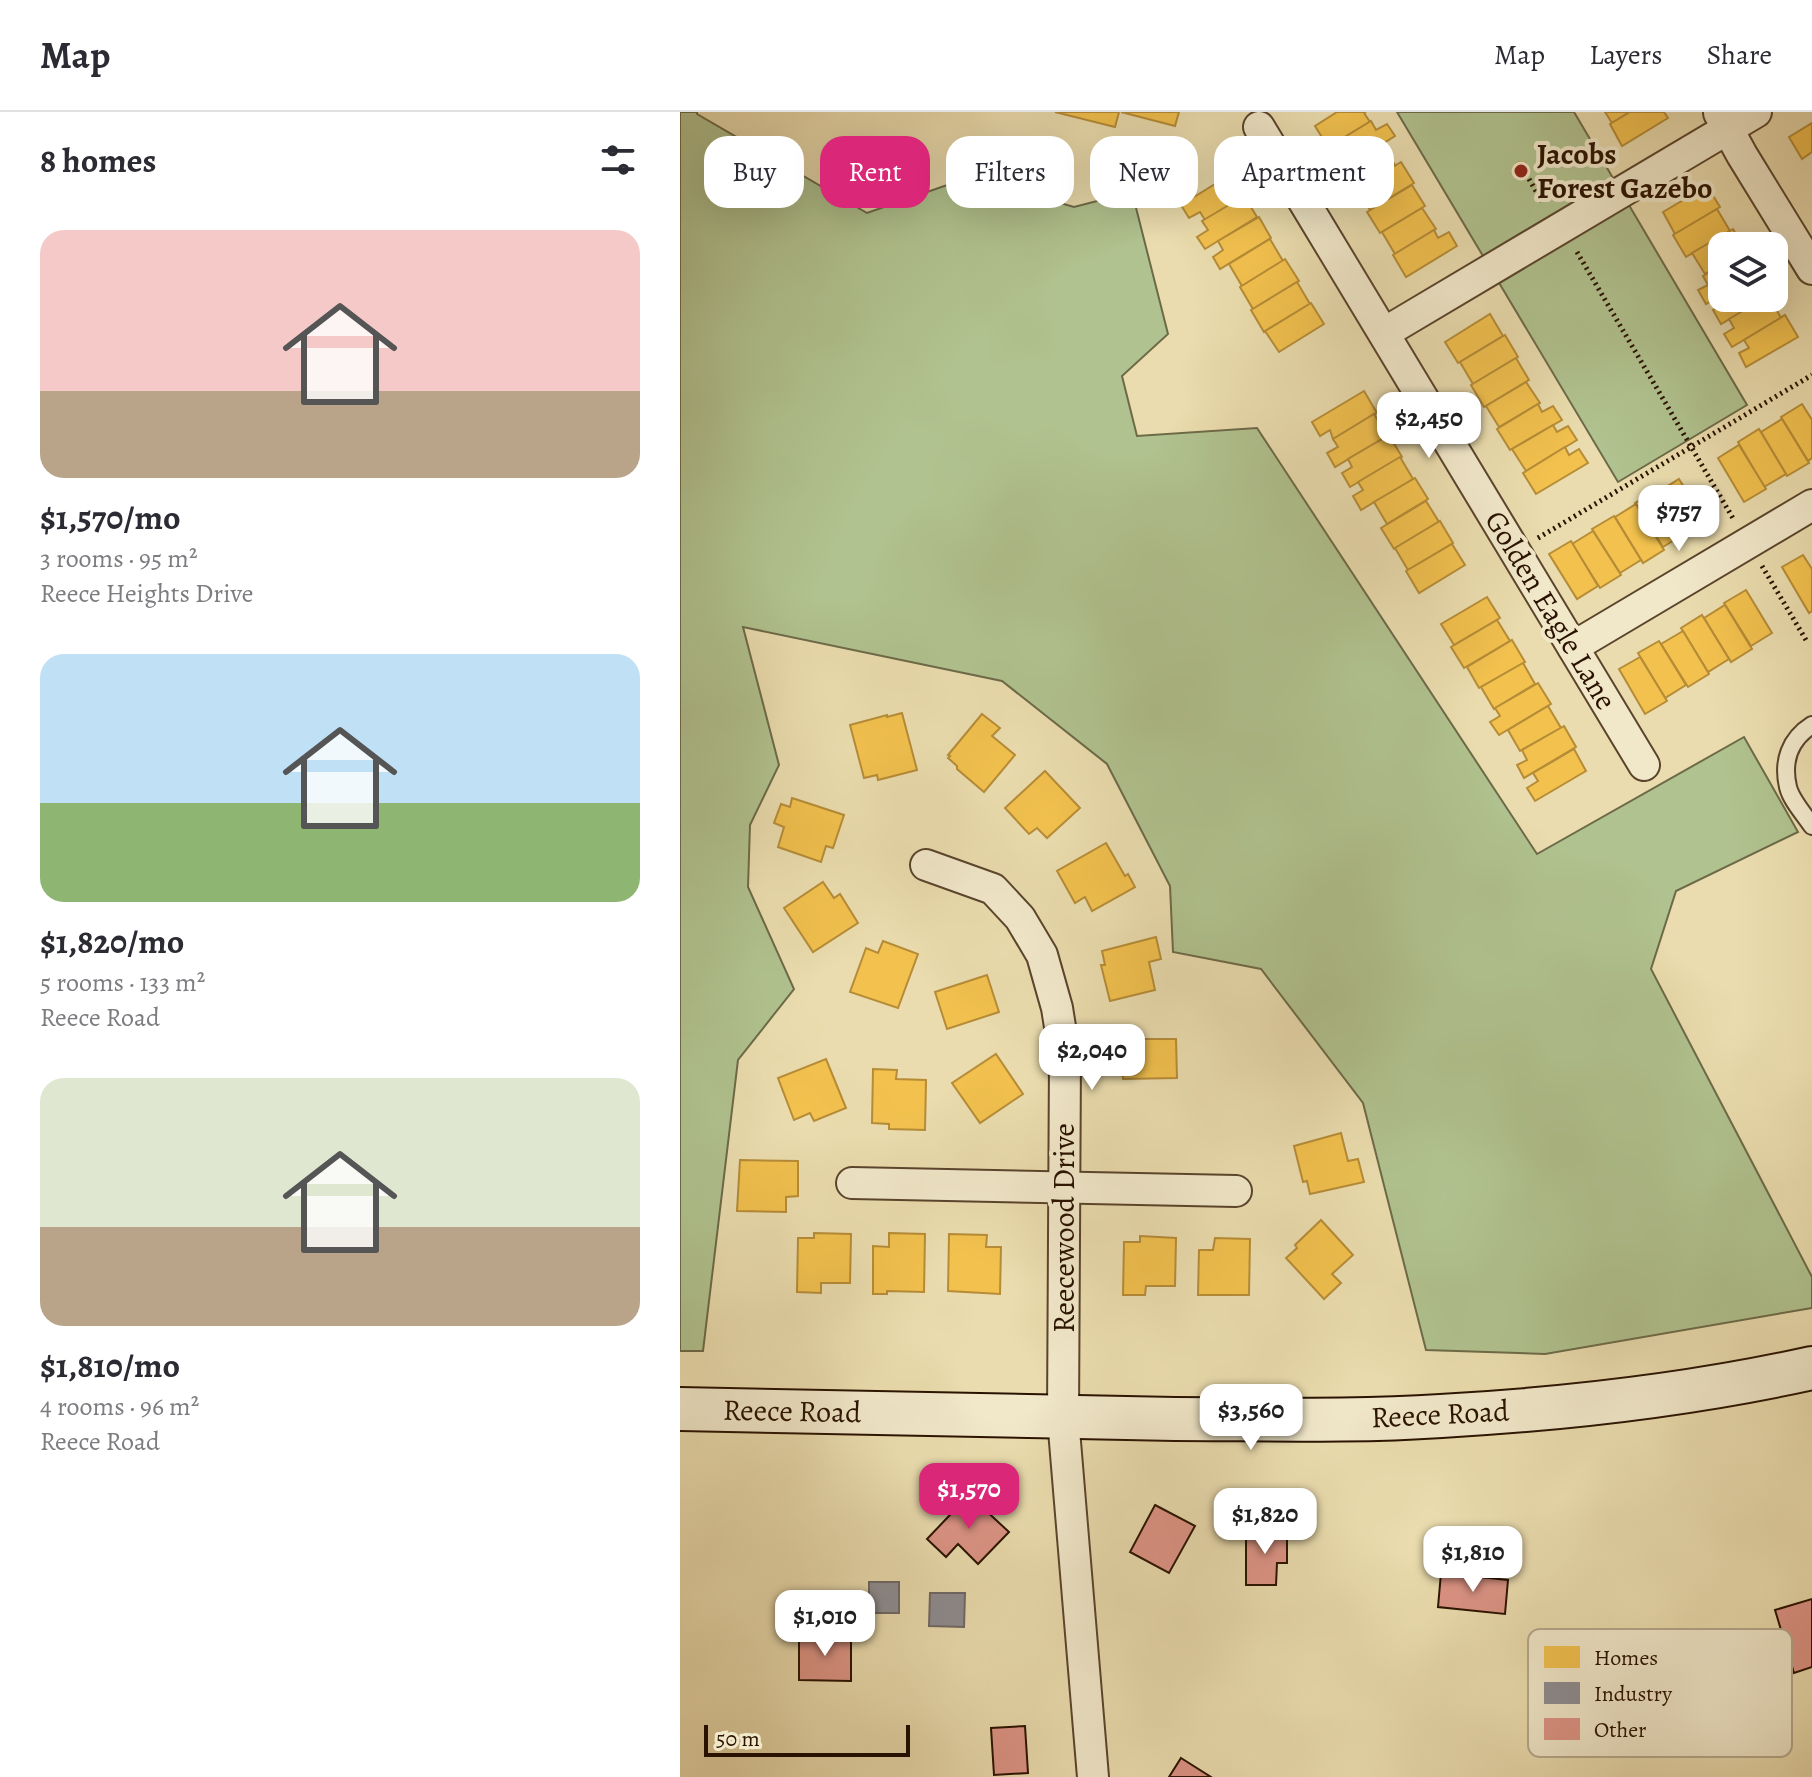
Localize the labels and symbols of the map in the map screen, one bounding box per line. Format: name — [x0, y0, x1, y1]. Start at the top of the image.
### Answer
place label: Jacobs Forest Gazebo — [1537, 134, 1712, 208]
marker: Jacobs Forest Gazebo — [1512, 162, 1530, 180]
pin: $2,450 — [1364, 392, 1494, 460]
pin: $757 — [1632, 485, 1726, 553]
street label: Golden Eagle Lane — [1476, 503, 1626, 717]
pin: $2,040 — [1027, 1024, 1157, 1092]
street label: Reecewood Drive — [1044, 1123, 1084, 1333]
pin: $3,560 — [1186, 1384, 1316, 1452]
street label: Reece Road — [722, 1390, 862, 1432]
street label: Reece Road — [1370, 1390, 1511, 1438]
pin: $1,570 — [904, 1463, 1034, 1531]
pin: $1,820 — [1200, 1488, 1330, 1556]
pin: $1,810 — [1408, 1526, 1538, 1594]
pin: $1,010 — [760, 1590, 890, 1658]
legend — [1528, 1629, 1792, 1757]
text: Homes — [1594, 1643, 1658, 1673]
text: Industry — [1594, 1679, 1672, 1709]
text: Other — [1594, 1715, 1647, 1745]
scale bar — [704, 1721, 910, 1757]

